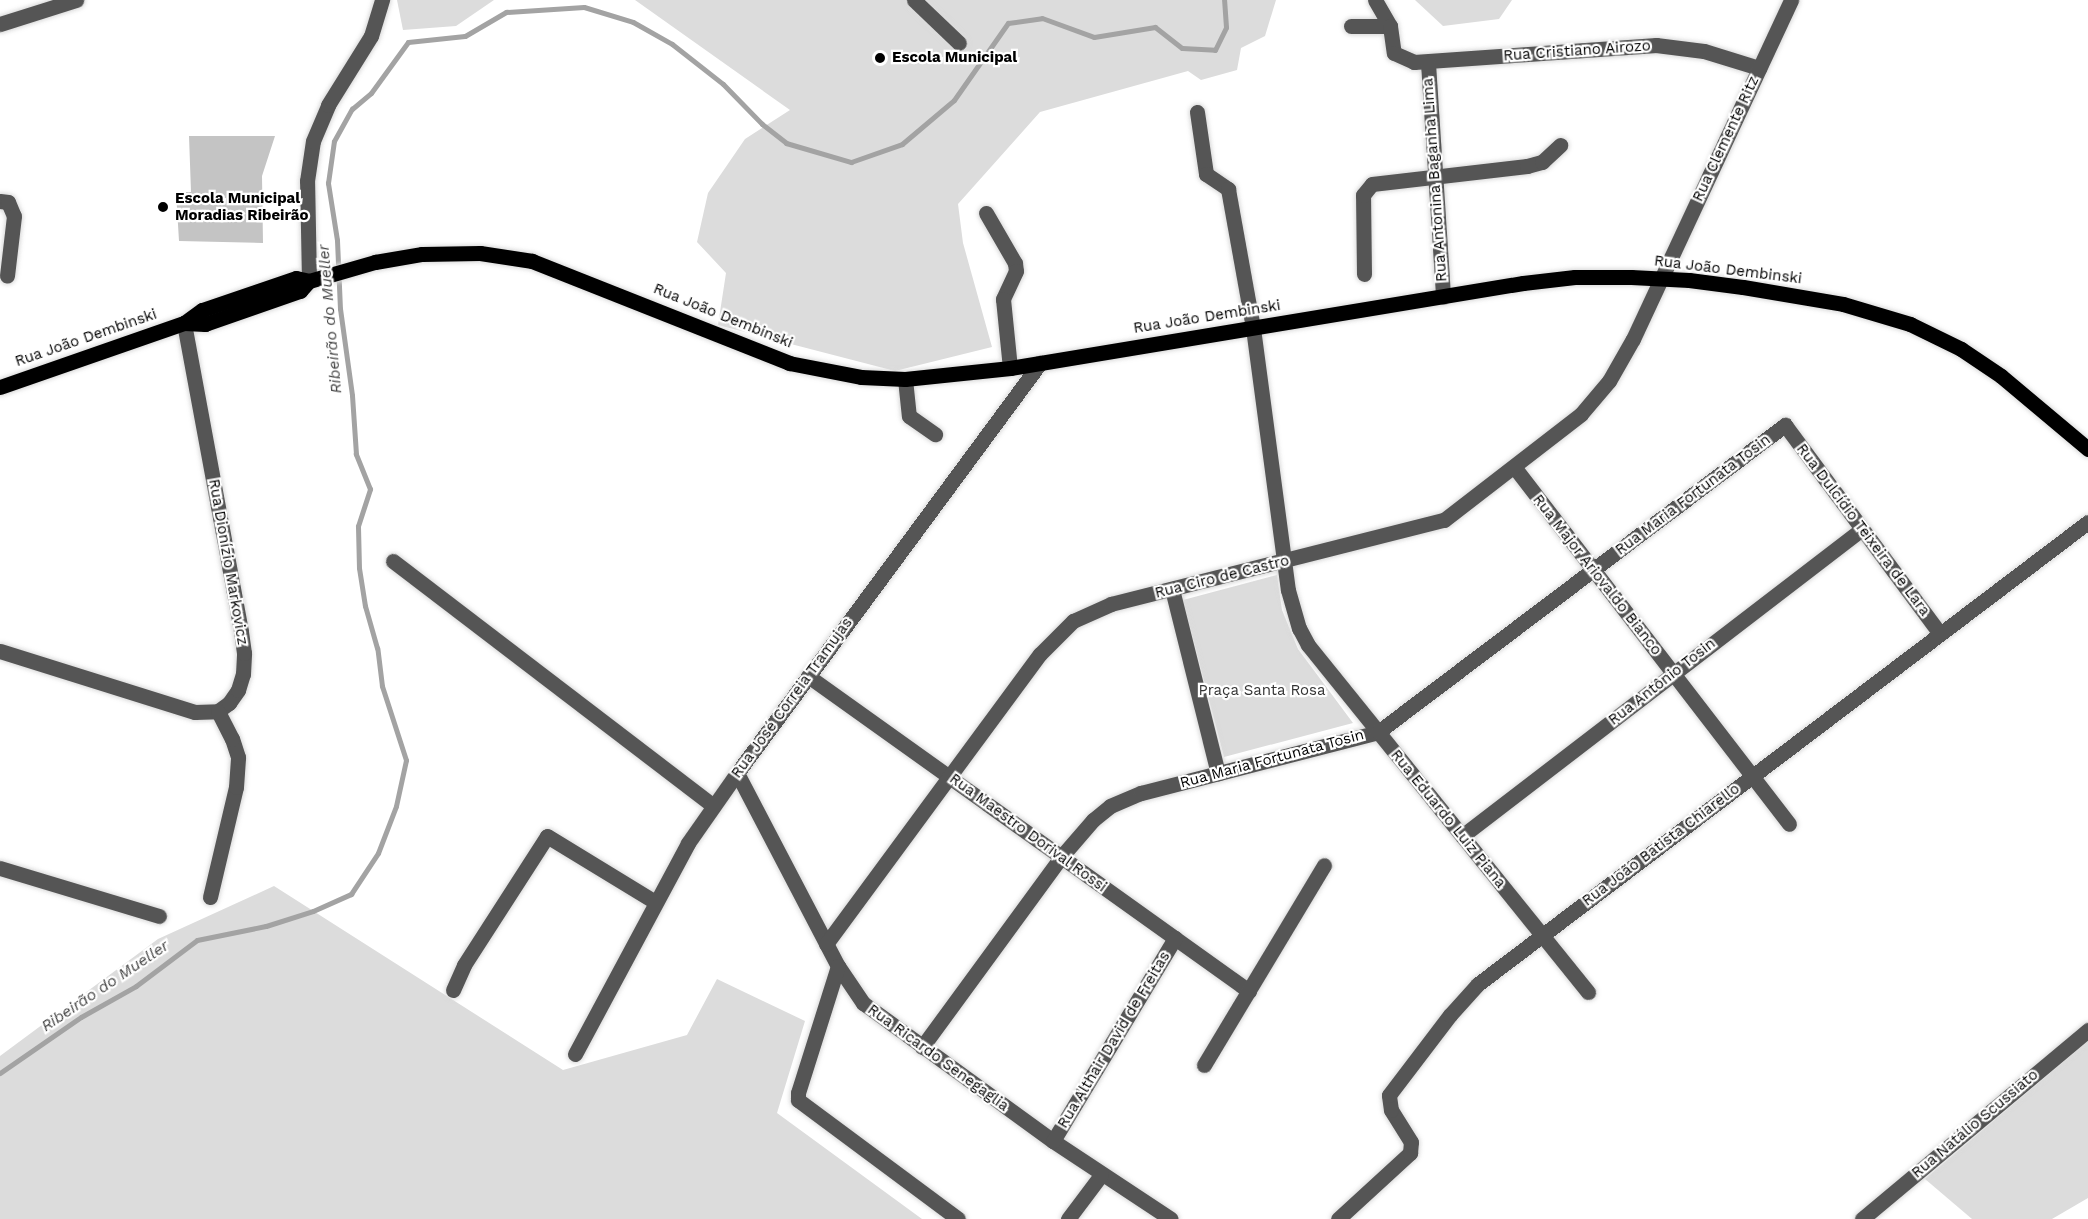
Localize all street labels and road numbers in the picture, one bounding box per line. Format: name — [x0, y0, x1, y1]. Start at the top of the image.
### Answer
street label: Rua Cristiano Airozo — [1502, 37, 1652, 65]
street label: Rua Clemente Ritz — [1689, 73, 1763, 205]
street label: Rua Antonina Baganha Lima — [1419, 77, 1451, 283]
street label: Rua João Dembinski — [1653, 252, 1803, 288]
street label: Rua João Dembinski — [650, 280, 796, 352]
street label: Rua João Dembinski — [1132, 296, 1282, 338]
street label: Rua João Dembinski — [12, 305, 160, 371]
street label: Rua Maria Fortunata Tosin — [1611, 430, 1775, 560]
street label: Rua Dulcídio Teixeira de Lara — [1792, 440, 1934, 620]
street label: Rua Dionízio Markovicz — [205, 477, 251, 647]
street label: Rua Major Ariovaldo Bianco — [1528, 491, 1666, 659]
street label: Rua Ciro de Castro — [1153, 552, 1291, 602]
street label: Rua José Correia Tramujas — [727, 614, 857, 782]
street label: Rua Antônio Tosin — [1604, 634, 1720, 730]
street label: Rua Maria Fortunata Tosin — [1177, 726, 1367, 792]
street label: Rua Eduardo Luiz Piana — [1387, 746, 1509, 892]
street label: Rua Maestro Dorival Rossi — [945, 770, 1111, 896]
street label: Rua João Batista Chiarello — [1578, 780, 1744, 910]
street label: Rua Althair David de Freitas — [1054, 948, 1174, 1132]
street label: Rua Ricardo Senegaglia — [864, 1001, 1012, 1115]
street label: Rua Natálio Scussiato — [1908, 1066, 2042, 1182]

